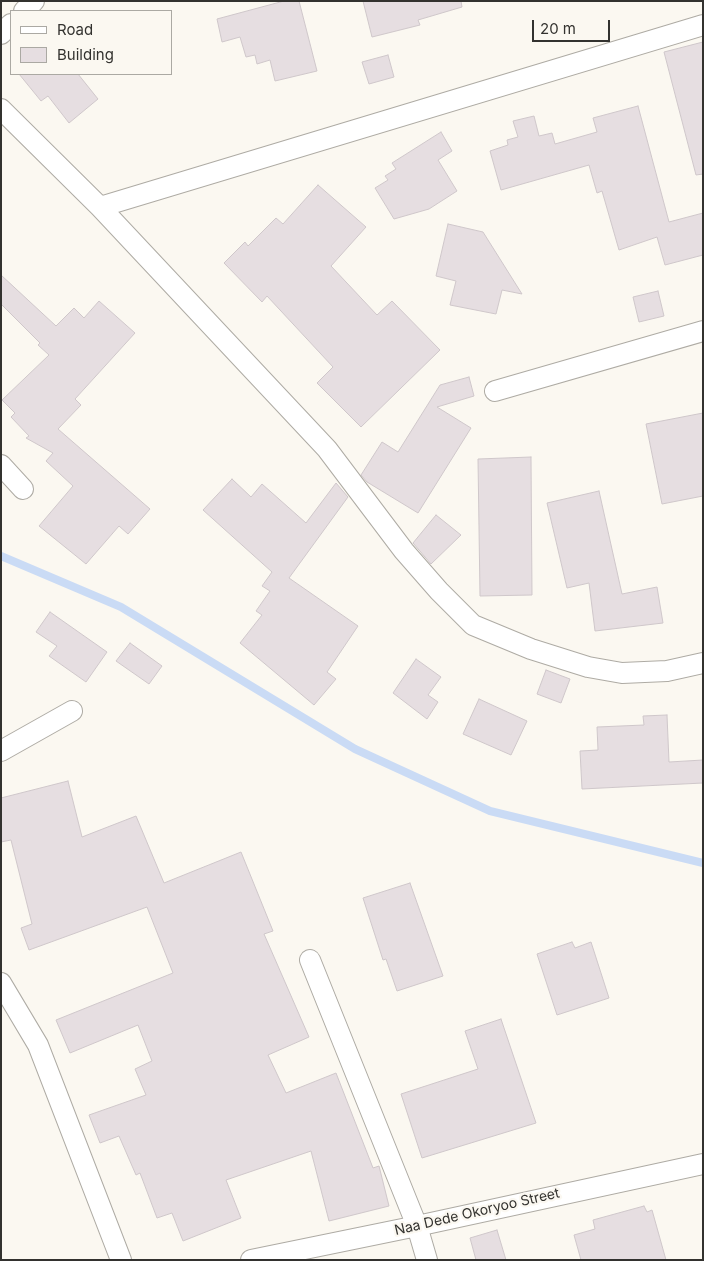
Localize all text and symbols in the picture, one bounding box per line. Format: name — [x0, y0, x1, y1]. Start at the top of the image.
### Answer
legend — [10, 10, 172, 75]
scale bar — [534, 10, 612, 42]
text: 20 m — [540, 19, 576, 38]
text: Road — [57, 20, 93, 39]
text: Building — [57, 45, 114, 64]
street label: Naa Dede Okoryoo Street — [393, 1185, 561, 1239]

